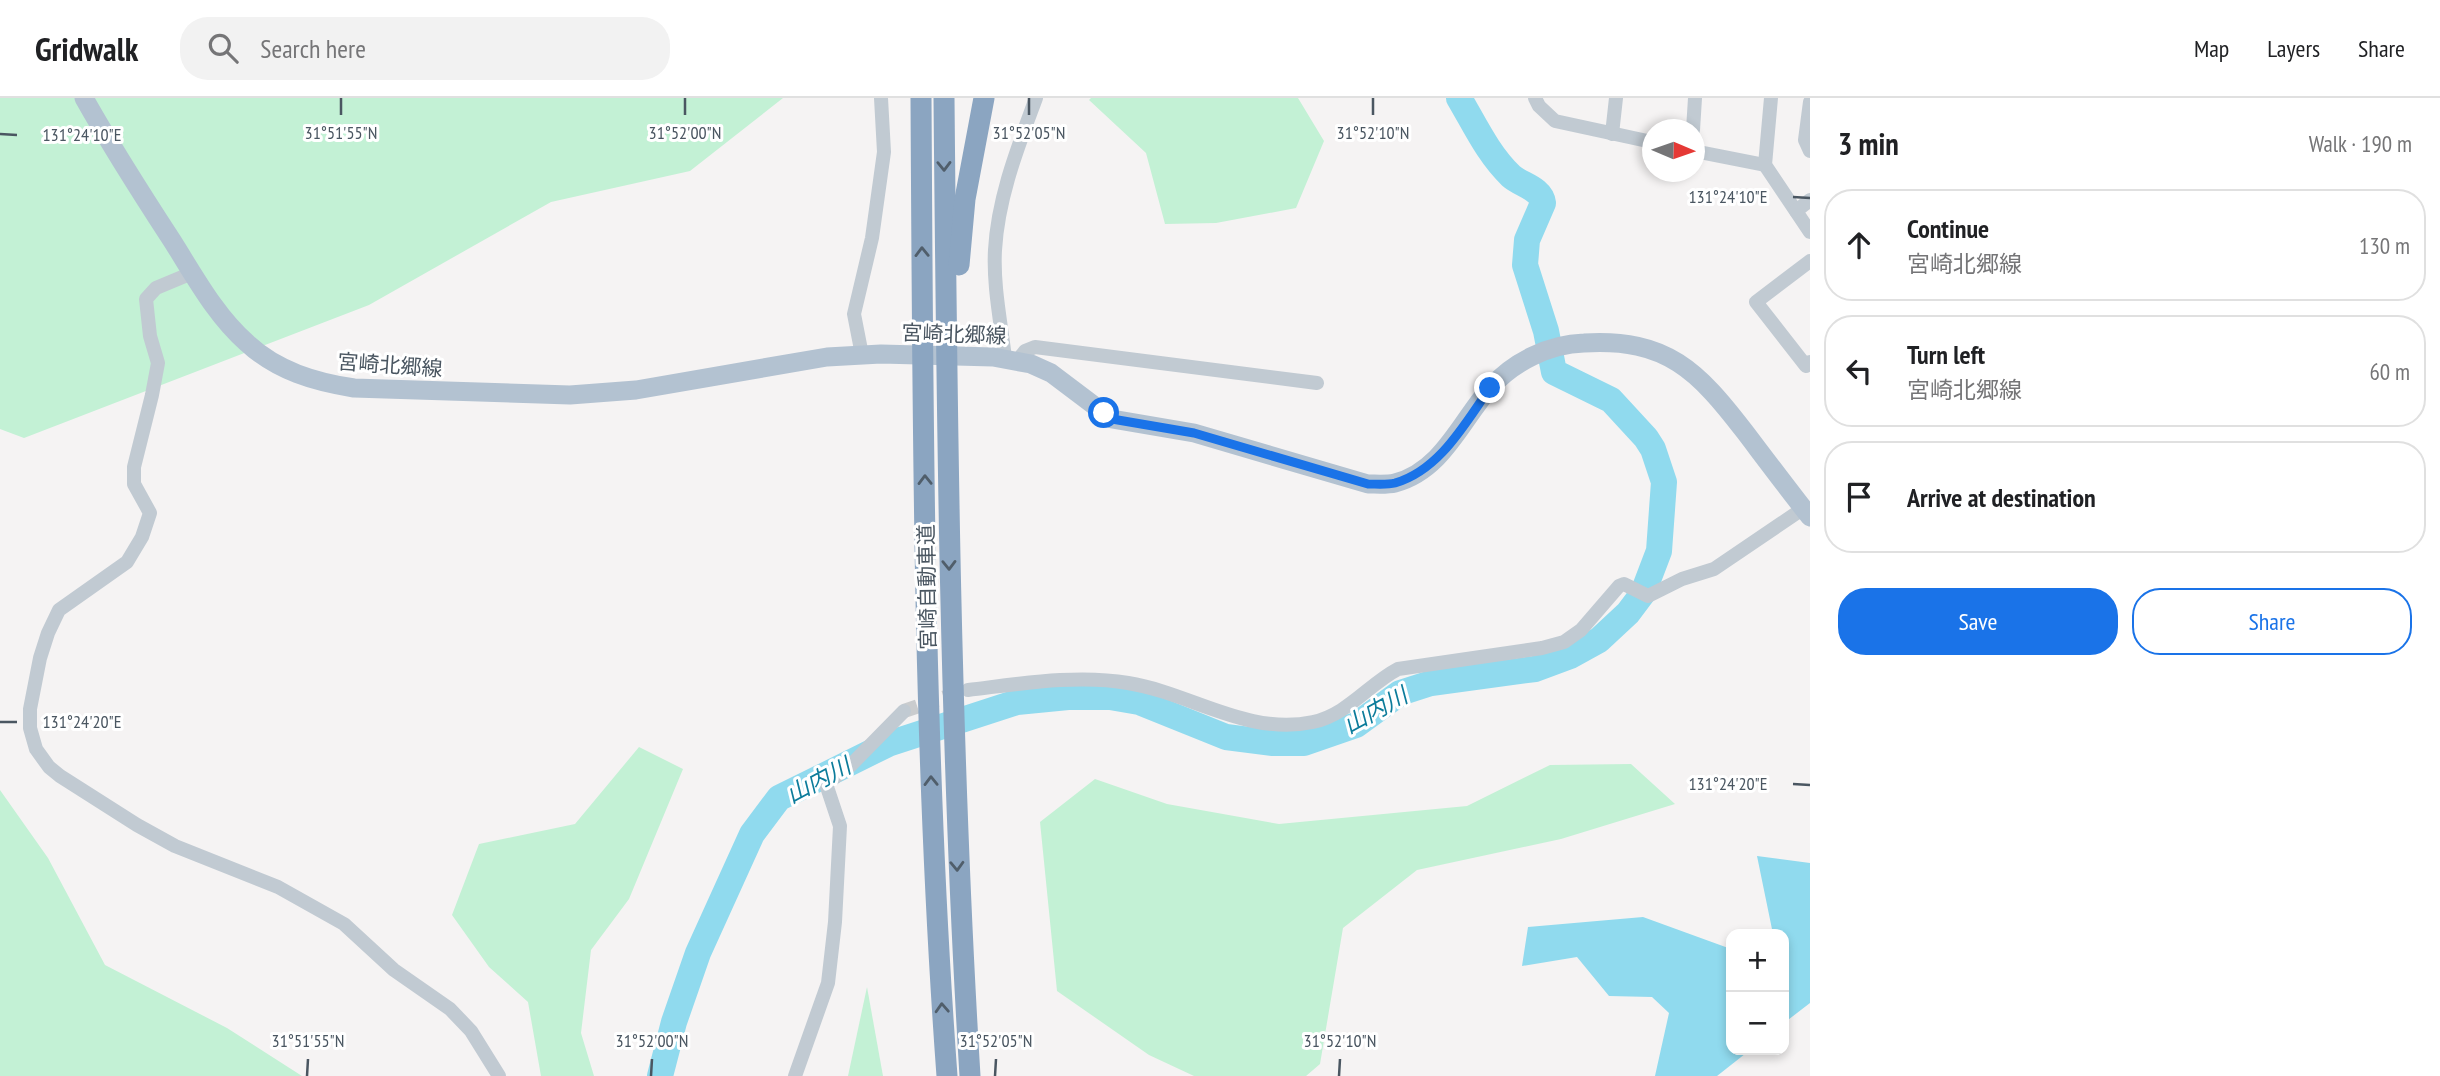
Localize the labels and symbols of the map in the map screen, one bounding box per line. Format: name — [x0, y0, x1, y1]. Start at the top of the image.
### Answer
north arrow — [1642, 119, 1705, 182]
text: 31°51'55"N — [305, 121, 377, 144]
text: 31°52'00"N — [649, 121, 721, 144]
text: 31°52'05"N — [993, 121, 1065, 144]
text: 31°52'10"N — [1337, 121, 1409, 144]
text: 131°24'10"E — [43, 123, 121, 146]
one-way arrow — [936, 161, 952, 172]
text: 131°24'10"E — [1689, 185, 1767, 208]
one-way arrow — [915, 247, 930, 258]
street label: 宮崎北郷線 — [901, 319, 1007, 349]
street label: 宮崎北郷線 — [337, 348, 443, 382]
route end — [1474, 372, 1505, 403]
route start — [1088, 397, 1119, 428]
one-way arrow — [917, 474, 933, 485]
street label: 宮崎自動車道 — [912, 524, 942, 650]
one-way arrow — [942, 560, 957, 571]
water label: 山内川 — [1338, 679, 1415, 739]
text: 131°24'20"E — [43, 710, 121, 733]
water label: 山内川 — [781, 750, 858, 809]
text: 131°24'20"E — [1689, 772, 1767, 795]
one-way arrow — [923, 775, 939, 785]
one-way arrow — [950, 861, 965, 872]
one-way arrow — [935, 1002, 950, 1013]
text: 31°51'55"N — [272, 1029, 344, 1052]
text: 31°52'00"N — [616, 1029, 688, 1052]
text: 31°52'05"N — [960, 1029, 1032, 1052]
text: 31°52'10"N — [1304, 1029, 1376, 1052]

